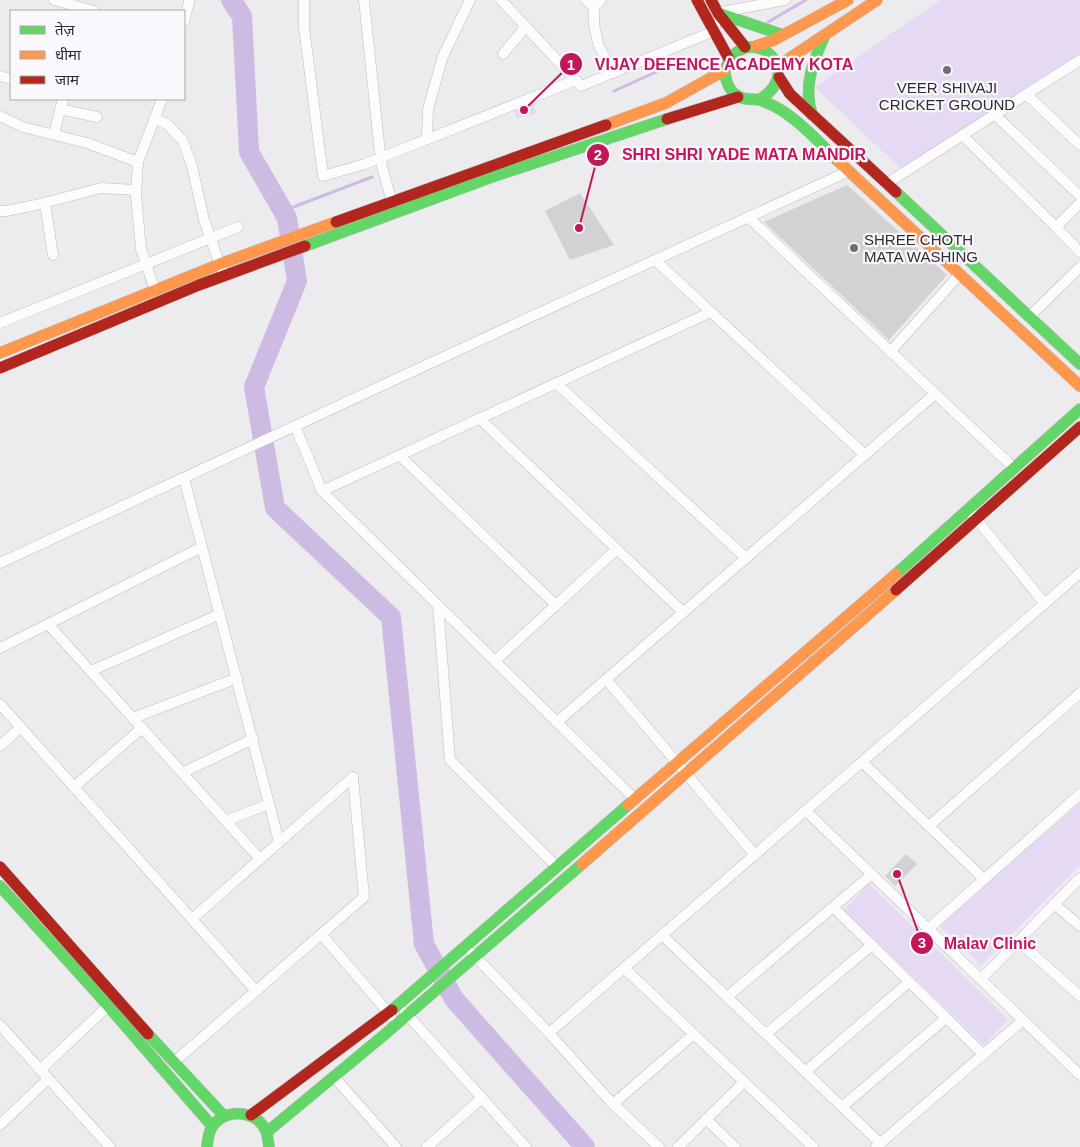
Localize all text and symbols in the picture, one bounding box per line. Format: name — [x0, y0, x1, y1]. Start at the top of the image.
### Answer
legend — [10, 10, 185, 100]
text: तेज़ — [55, 21, 76, 38]
text: धीमा — [55, 46, 82, 63]
callout: VIJAY DEFENCE ACADEMY KOTA — [559, 49, 864, 80]
text: 1 — [567, 56, 575, 73]
text: VIJAY DEFENCE ACADEMY KOTA — [595, 56, 854, 73]
marker: VEER SHIVAJI CRICKET GROUND — [941, 64, 953, 76]
text: जाम — [55, 71, 80, 88]
place label: VEER SHIVAJI CRICKET GROUND — [879, 79, 1015, 113]
callout: SHRI SHRI YADE MATA MANDIR — [586, 139, 876, 170]
text: 2 — [594, 146, 602, 163]
text: SHRI SHRI YADE MATA MANDIR — [622, 146, 867, 163]
place label: SHREE CHOTH MATA WASHING — [864, 231, 978, 265]
marker: SHREE CHOTH MATA WASHING — [848, 242, 860, 254]
callout: Malav Clinic — [909, 928, 1047, 959]
text: 3 — [918, 934, 926, 951]
text: Malav Clinic — [944, 935, 1036, 952]

